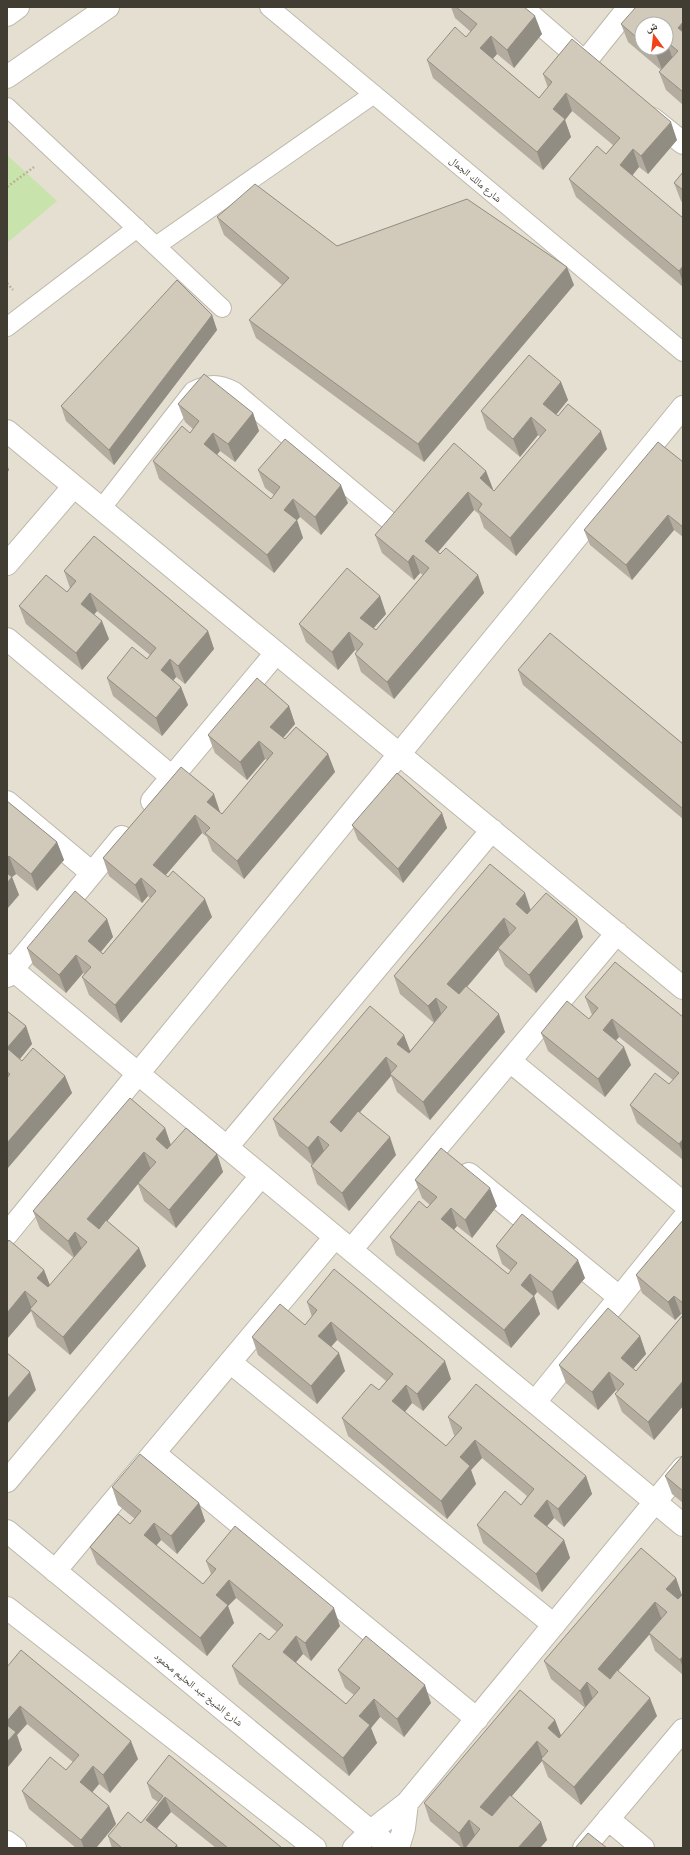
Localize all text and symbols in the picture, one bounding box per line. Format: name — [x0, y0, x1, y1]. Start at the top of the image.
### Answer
north arrow — [634, 16, 674, 56]
text: ش — [644, 18, 659, 36]
street label: شارع مالك الجمال — [446, 154, 505, 206]
street label: شارع الشيخ عبد الحليم محمود — [151, 1650, 246, 1730]

